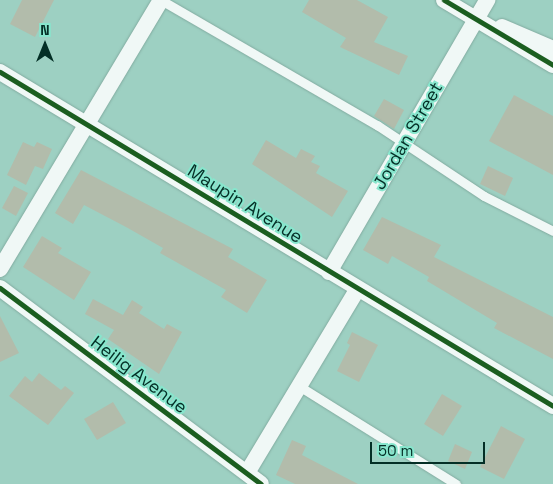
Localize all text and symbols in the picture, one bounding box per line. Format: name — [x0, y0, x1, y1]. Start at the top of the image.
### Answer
north arrow — [20, 20, 70, 70]
text: N — [40, 21, 50, 39]
street label: Jordan Street — [369, 78, 447, 194]
street label: Maupin Avenue — [183, 160, 307, 248]
street label: Heilig Avenue — [86, 332, 192, 418]
scale bar — [373, 432, 488, 464]
text: 50 m — [378, 441, 413, 460]

